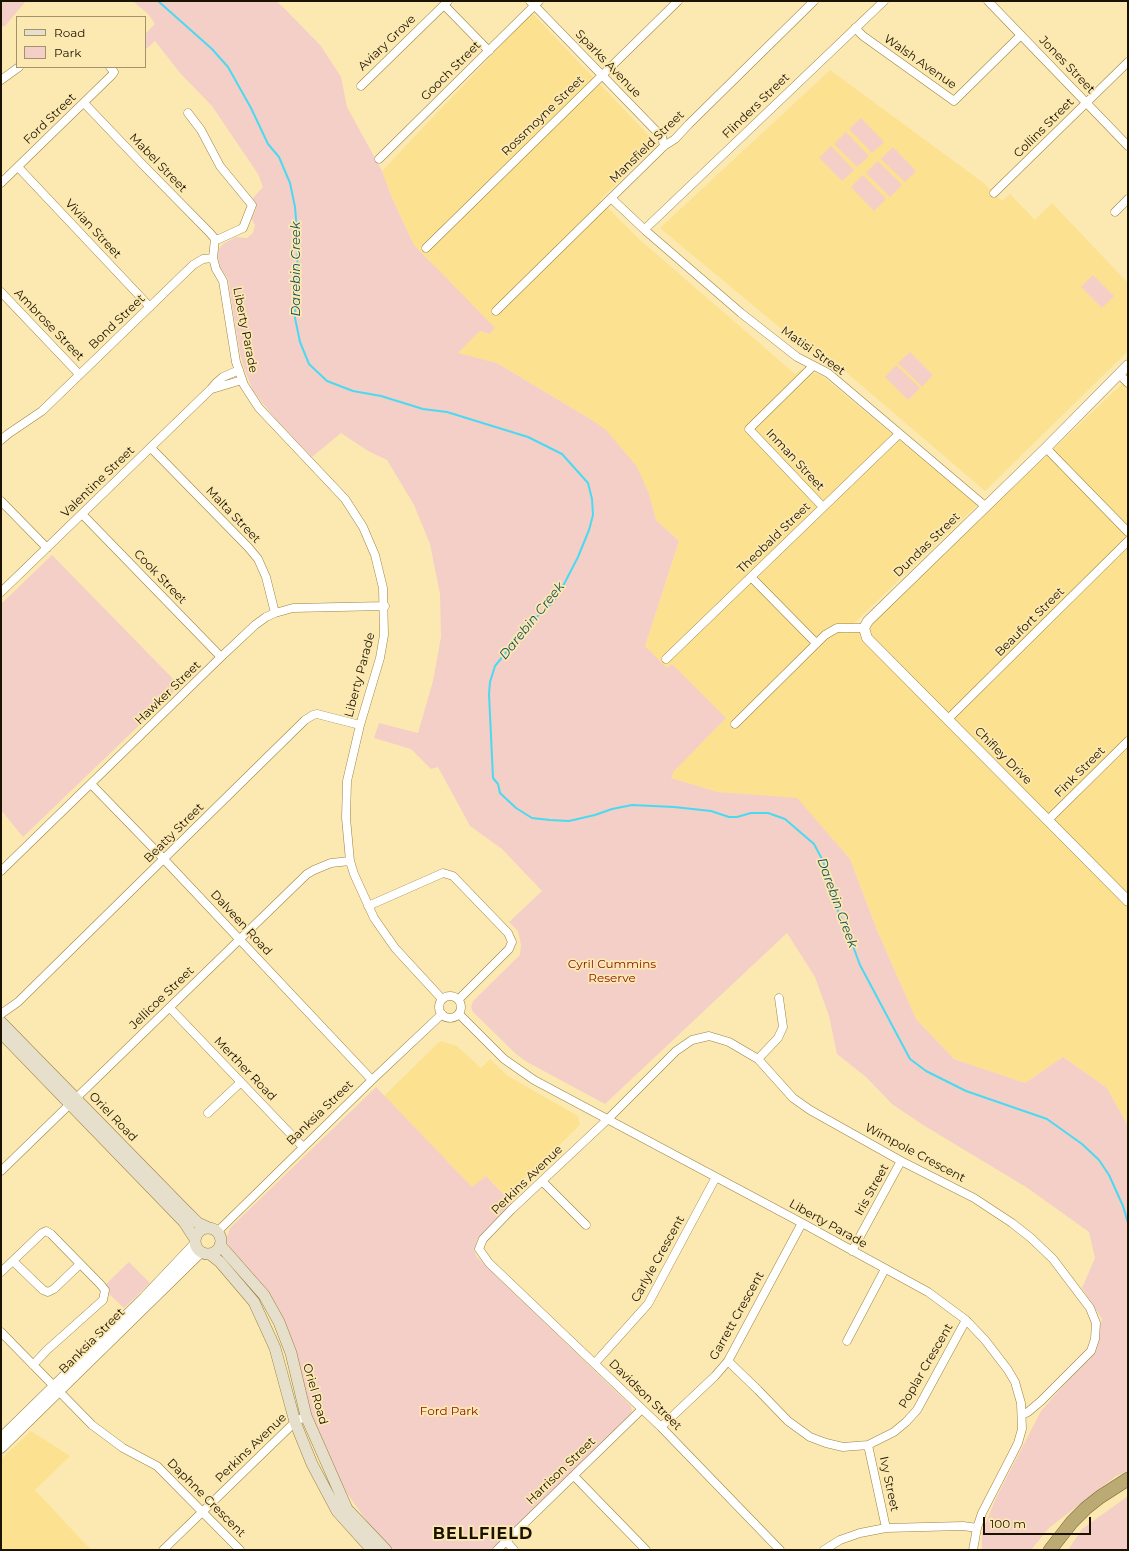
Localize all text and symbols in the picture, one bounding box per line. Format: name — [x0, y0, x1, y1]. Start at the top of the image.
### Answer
street label: Aviary Grove — [355, 12, 419, 74]
legend — [16, 16, 146, 68]
text: Road — [54, 25, 85, 40]
street label: Sparks Avenue — [572, 27, 644, 101]
street label: Walsh Avenue — [881, 32, 959, 92]
street label: Jones Street — [1036, 33, 1098, 97]
street label: Gooch Street — [418, 38, 484, 104]
text: Park — [54, 45, 81, 60]
street label: Flinders Street — [719, 70, 793, 142]
street label: Rossmoyne Street — [499, 73, 587, 159]
street label: Ford Street — [21, 91, 79, 147]
street label: Collins Street — [1011, 95, 1077, 161]
street label: Mansfield Street — [607, 108, 687, 186]
street label: Mabel Street — [126, 130, 190, 196]
street label: Vivian Street — [62, 196, 124, 262]
water label: Darebin Creek — [288, 222, 304, 316]
street label: Ambrose Street — [11, 286, 87, 364]
street label: Liberty Parade — [230, 286, 260, 374]
street label: Bond Street — [86, 292, 148, 352]
street label: Matisi Street — [778, 324, 848, 378]
street label: Inman Street — [763, 426, 827, 494]
street label: Valentine Street — [58, 443, 138, 521]
street label: Malta Street — [203, 484, 263, 546]
street label: Theobald Street — [735, 500, 813, 576]
street label: Dundas Street — [891, 510, 963, 580]
street label: Cook Street — [131, 547, 189, 607]
water label: Darebin Creek — [496, 579, 568, 663]
street label: Beaufort Street — [992, 584, 1068, 660]
street label: Liberty Parade — [342, 631, 378, 719]
street label: Hawker Street — [132, 658, 204, 728]
street label: Chifley Drive — [971, 724, 1035, 788]
street label: Fink Street — [1052, 744, 1108, 800]
street label: Beatty Street — [141, 800, 207, 866]
water label: Darebin Creek — [813, 856, 861, 950]
street label: Dalveen Road — [207, 887, 275, 959]
park label: Cyril Cummins Reserve — [568, 957, 656, 985]
street label: Jellicoe Street — [127, 964, 197, 1032]
street label: Merther Road — [211, 1034, 279, 1104]
street label: Banksia Street — [284, 1078, 356, 1148]
street label: Oriel Road — [86, 1089, 140, 1145]
street label: Wimpole Crescent — [862, 1120, 968, 1186]
street label: Perkins Avenue — [488, 1142, 566, 1218]
street label: Iris Street — [852, 1162, 892, 1218]
street label: Liberty Parade — [786, 1197, 870, 1251]
street label: Carlyle Crescent — [628, 1213, 688, 1305]
street label: Garrett Crescent — [707, 1269, 767, 1363]
street label: Banksia Street — [56, 1305, 128, 1377]
street label: Poplar Crescent — [896, 1321, 956, 1411]
street label: Davidson Street — [606, 1357, 684, 1433]
street label: Oriel Road — [299, 1362, 331, 1426]
park label: Ford Park — [420, 1404, 478, 1418]
street label: Perkins Avenue — [212, 1410, 290, 1486]
street label: Harrison Street — [523, 1434, 599, 1508]
street label: Ivy Street — [876, 1455, 902, 1513]
street label: Daphne Crescent — [164, 1456, 248, 1540]
scale bar — [985, 1509, 1093, 1535]
text: 100 m — [990, 1516, 1026, 1531]
district label: BELLFIELD — [433, 1524, 533, 1544]

